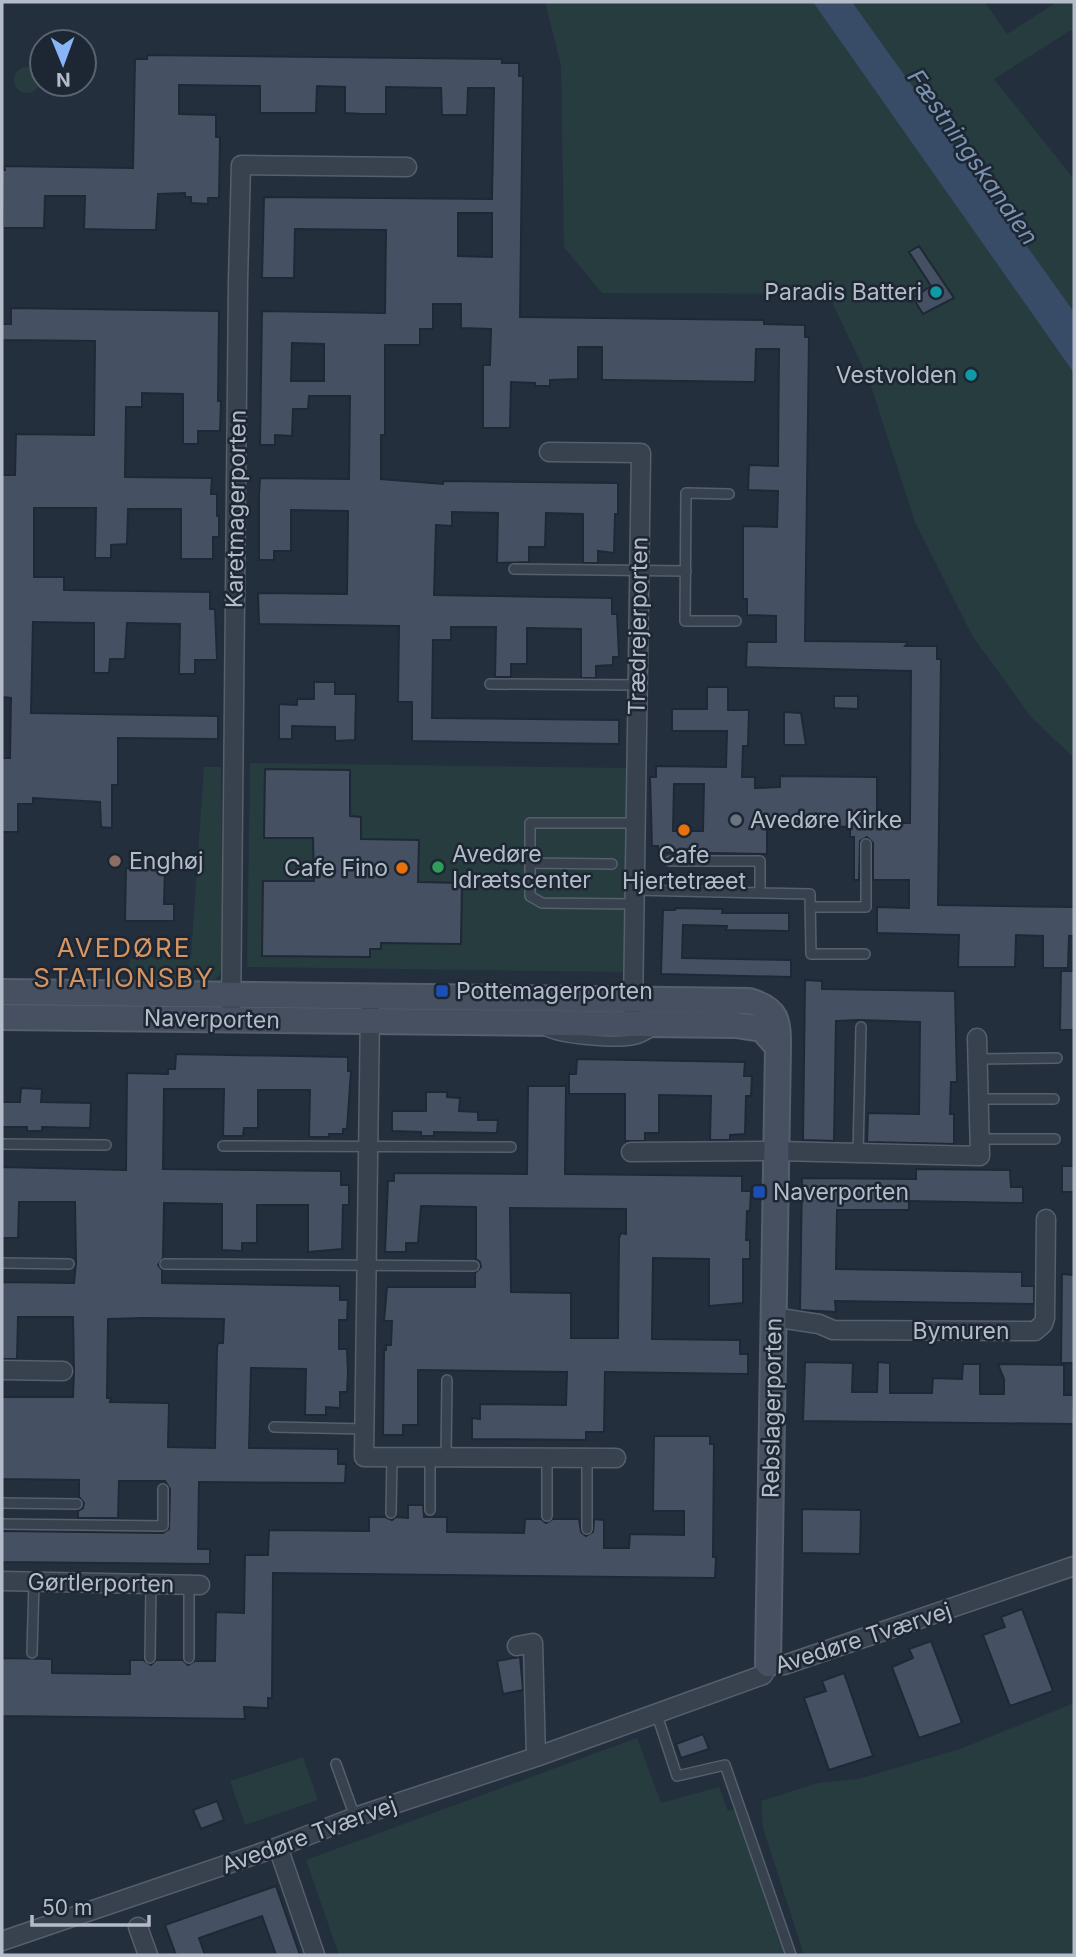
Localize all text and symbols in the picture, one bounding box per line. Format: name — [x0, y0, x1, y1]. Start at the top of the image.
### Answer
north arrow — [28, 28, 98, 98]
water label: Fæstningskanalen — [902, 64, 1044, 250]
text: N — [56, 68, 71, 91]
place label: Paradis Batteri — [764, 278, 922, 306]
marker: Paradis Batteri — [928, 284, 944, 300]
place label: Vestvolden — [836, 361, 957, 389]
marker: Vestvolden — [963, 367, 979, 383]
street label: Karetmagerporten — [220, 410, 252, 608]
street label: Trædrejerporten — [622, 537, 654, 715]
place label: Avedøre Kirke — [750, 806, 902, 834]
marker: Avedøre Kirke — [728, 812, 744, 828]
marker: Cafe Hjertetræet — [676, 822, 692, 838]
place label: Avedøre Idrætscenter — [452, 840, 591, 894]
place label: Cafe Hjertetræet — [622, 841, 746, 895]
place label: Enghøj — [129, 847, 203, 875]
marker: Enghøj — [107, 853, 123, 869]
place label: Cafe Fino — [284, 854, 388, 882]
marker: Avedøre Idrætscenter — [430, 859, 446, 875]
marker: Cafe Fino — [394, 860, 410, 876]
district label: AVEDØRE STATIONSBY — [33, 932, 215, 993]
place label: Pottemagerporten — [456, 977, 653, 1005]
marker: Pottemagerporten — [434, 983, 450, 999]
street label: Naverporten — [144, 1004, 280, 1034]
place label: Naverporten — [773, 1178, 909, 1206]
marker: Naverporten — [751, 1184, 767, 1200]
street label: Bymuren — [913, 1317, 1010, 1345]
street label: Rebslagerporten — [756, 1318, 788, 1498]
street label: Gørtlerporten — [27, 1568, 175, 1598]
street label: Avedøre Tværvej — [771, 1596, 955, 1680]
street label: Avedøre Tværvej — [218, 1790, 400, 1880]
scale bar — [32, 1884, 149, 1928]
text: 50 m — [42, 1895, 92, 1920]

